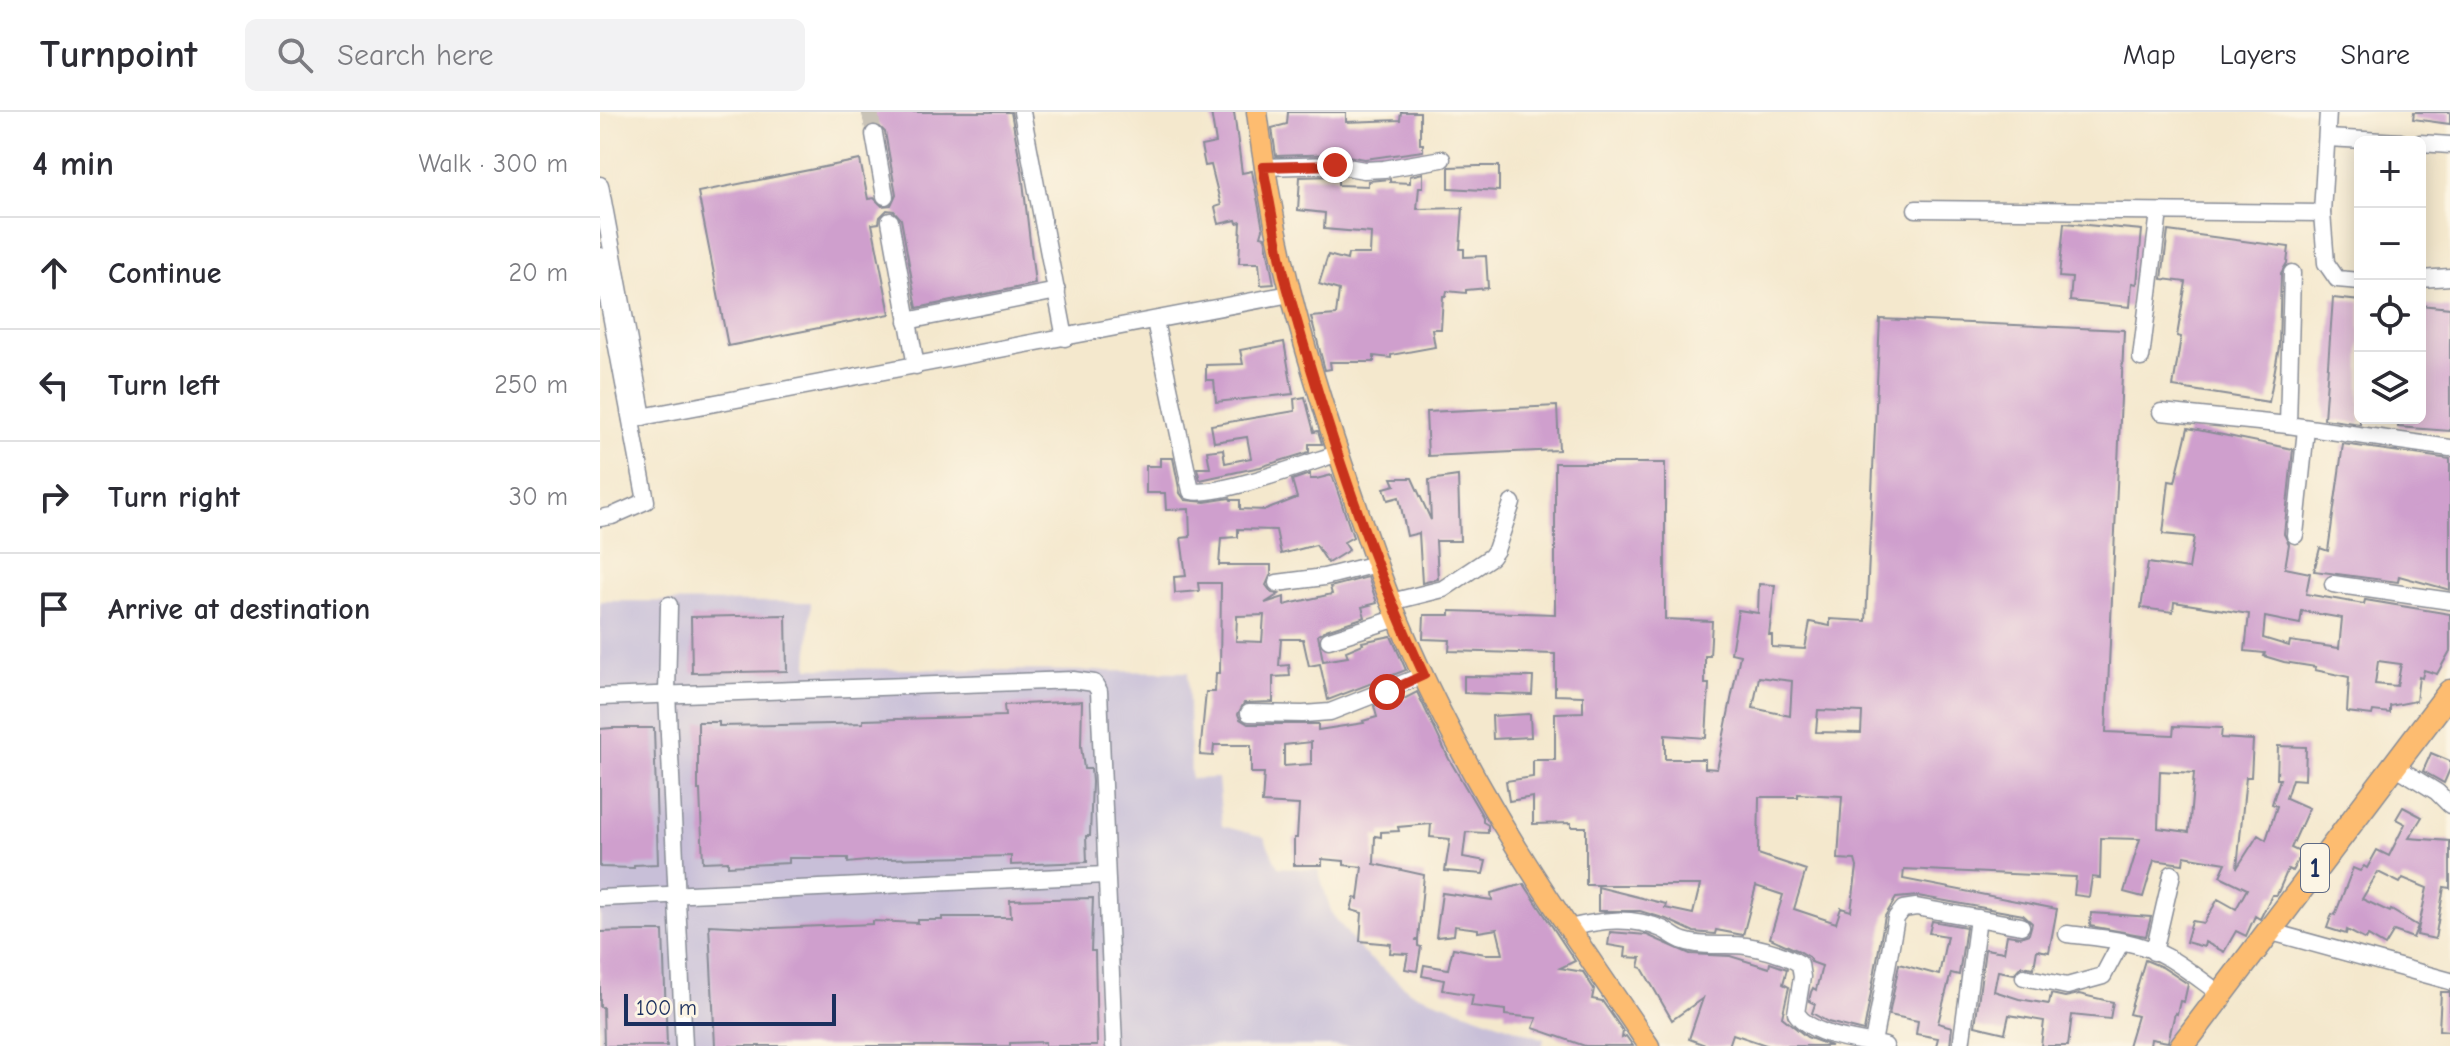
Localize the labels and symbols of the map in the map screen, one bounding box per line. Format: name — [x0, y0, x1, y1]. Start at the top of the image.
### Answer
route end — [1317, 147, 1353, 183]
route start — [1369, 674, 1405, 710]
road number: 1 — [2301, 844, 2329, 892]
scale bar — [624, 990, 836, 1026]

